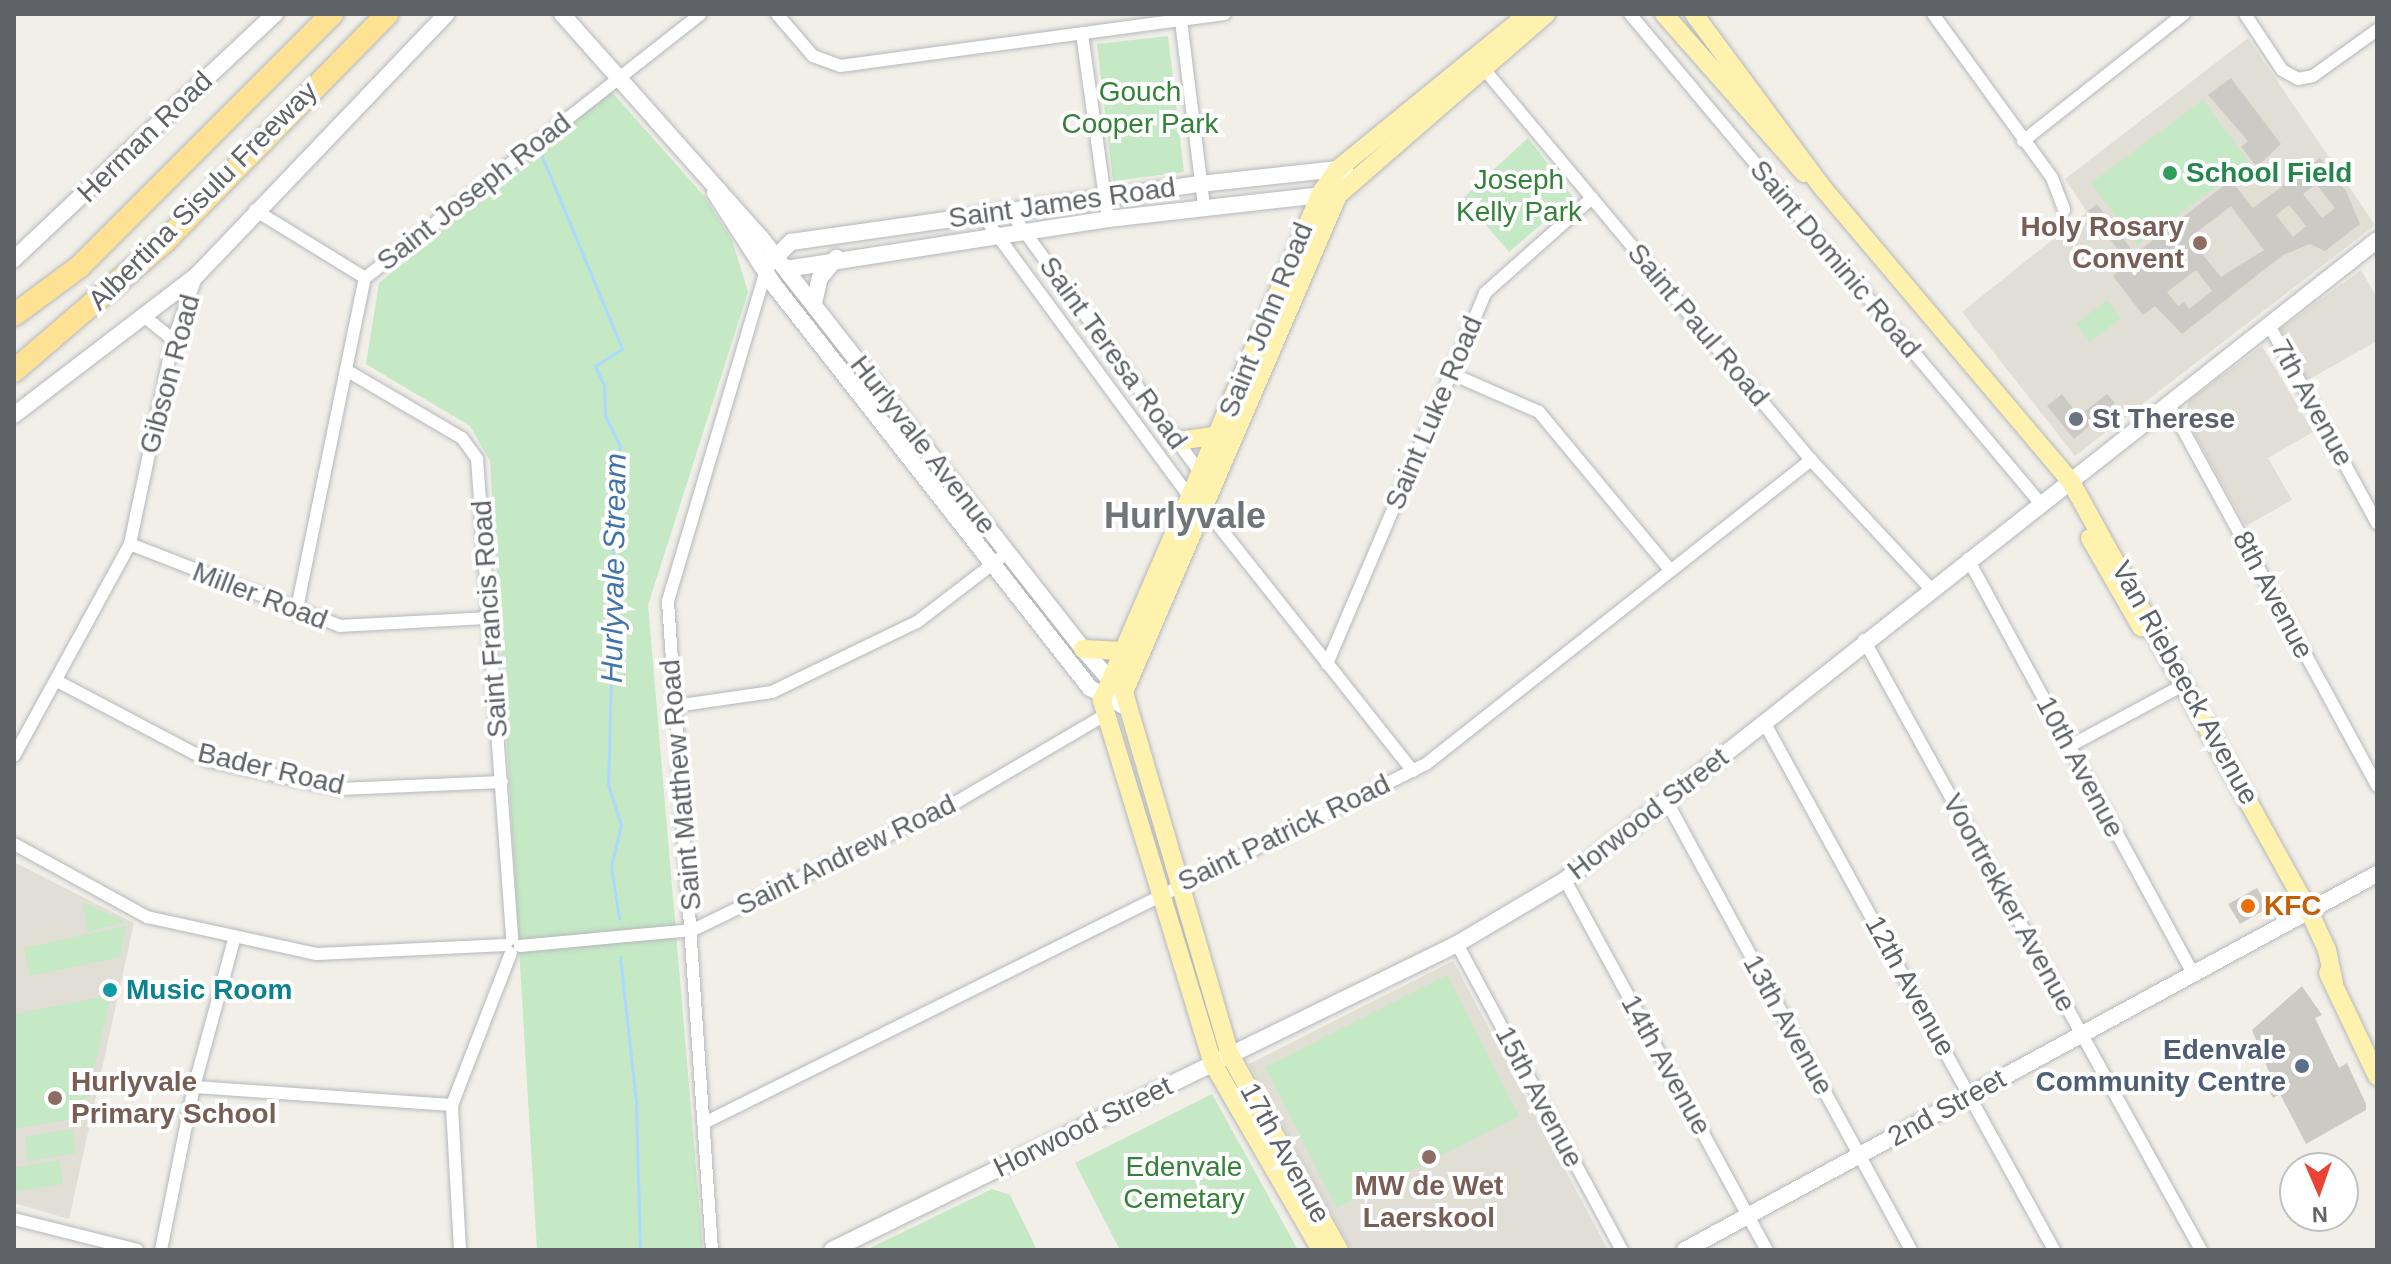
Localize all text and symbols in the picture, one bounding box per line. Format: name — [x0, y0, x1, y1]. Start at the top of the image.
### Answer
street label: Herman Road — [71, 64, 219, 210]
street label: Albertina Sisulu Freeway — [82, 75, 324, 317]
park label: Gouch Cooper Park — [1061, 75, 1219, 141]
street label: Saint Joseph Road — [370, 106, 578, 278]
street label: Saint Dominic Road — [1743, 153, 1927, 365]
place label: School Field — [2186, 156, 2352, 190]
park label: Joseph Kelly Park — [1456, 163, 1582, 229]
marker: School Field — [2161, 164, 2179, 182]
street label: Saint James Road — [946, 170, 1178, 236]
place label: Holy Rosary Convent — [2021, 210, 2184, 276]
street label: Saint John Road — [1212, 218, 1320, 422]
marker: Holy Rosary Convent — [2191, 234, 2209, 252]
street label: Saint Paul Road — [1620, 237, 1776, 413]
street label: Saint Teresa Road — [1032, 250, 1194, 456]
street label: Gibson Road — [133, 291, 207, 457]
street label: Saint Luke Road — [1378, 311, 1490, 515]
street label: 7th Avenue — [2263, 333, 2361, 473]
street label: Hurlyvale Avenue — [842, 348, 1004, 542]
place label: St Therese — [2092, 402, 2235, 436]
marker: St Therese — [2067, 410, 2085, 428]
water label: Hurlyvale Stream — [594, 453, 634, 683]
district label: Hurlyvale — [1104, 494, 1266, 538]
street label: Saint Francis Road — [465, 499, 515, 739]
street label: 8th Avenue — [2225, 525, 2321, 665]
street label: Miller Road — [188, 555, 332, 637]
street label: Van Riebeeck Avenue — [2104, 555, 2266, 811]
street label: Saint Matthew Road — [653, 658, 709, 912]
street label: 10th Avenue — [2028, 690, 2132, 844]
street label: Bader Road — [194, 736, 348, 802]
street label: Horwood Street — [1561, 741, 1735, 887]
street label: Saint Patrick Road — [1172, 767, 1396, 899]
street label: Saint Andrew Road — [730, 787, 962, 923]
street label: Voortrekker Avenue — [1935, 788, 2083, 1018]
place label: KFC — [2264, 889, 2322, 923]
marker: KFC — [2239, 897, 2257, 915]
street label: 12th Avenue — [1857, 909, 1963, 1063]
street label: 13th Avenue — [1735, 948, 1841, 1102]
place label: Music Room — [126, 973, 292, 1007]
marker: Music Room — [101, 981, 119, 999]
street label: 14th Avenue — [1613, 988, 1719, 1142]
street label: 15th Avenue — [1487, 1020, 1591, 1174]
place label: Edenvale Community Centre — [2036, 1033, 2286, 1099]
marker: Edenvale Community Centre — [2293, 1057, 2311, 1075]
street label: 2nd Street — [1882, 1062, 2012, 1154]
place label: Hurlyvale Primary School — [71, 1065, 276, 1131]
street label: Horwood Street — [988, 1069, 1178, 1185]
street label: 17th Avenue — [1232, 1076, 1338, 1230]
marker: Hurlyvale Primary School — [46, 1089, 64, 1107]
marker: MW de Wet Laerskool — [1420, 1148, 1438, 1166]
park label: Edenvale Cemetary — [1123, 1150, 1245, 1216]
north arrow — [2279, 1152, 2359, 1232]
place label: MW de Wet Laerskool — [1355, 1169, 1503, 1235]
text: N — [2311, 1202, 2328, 1227]

